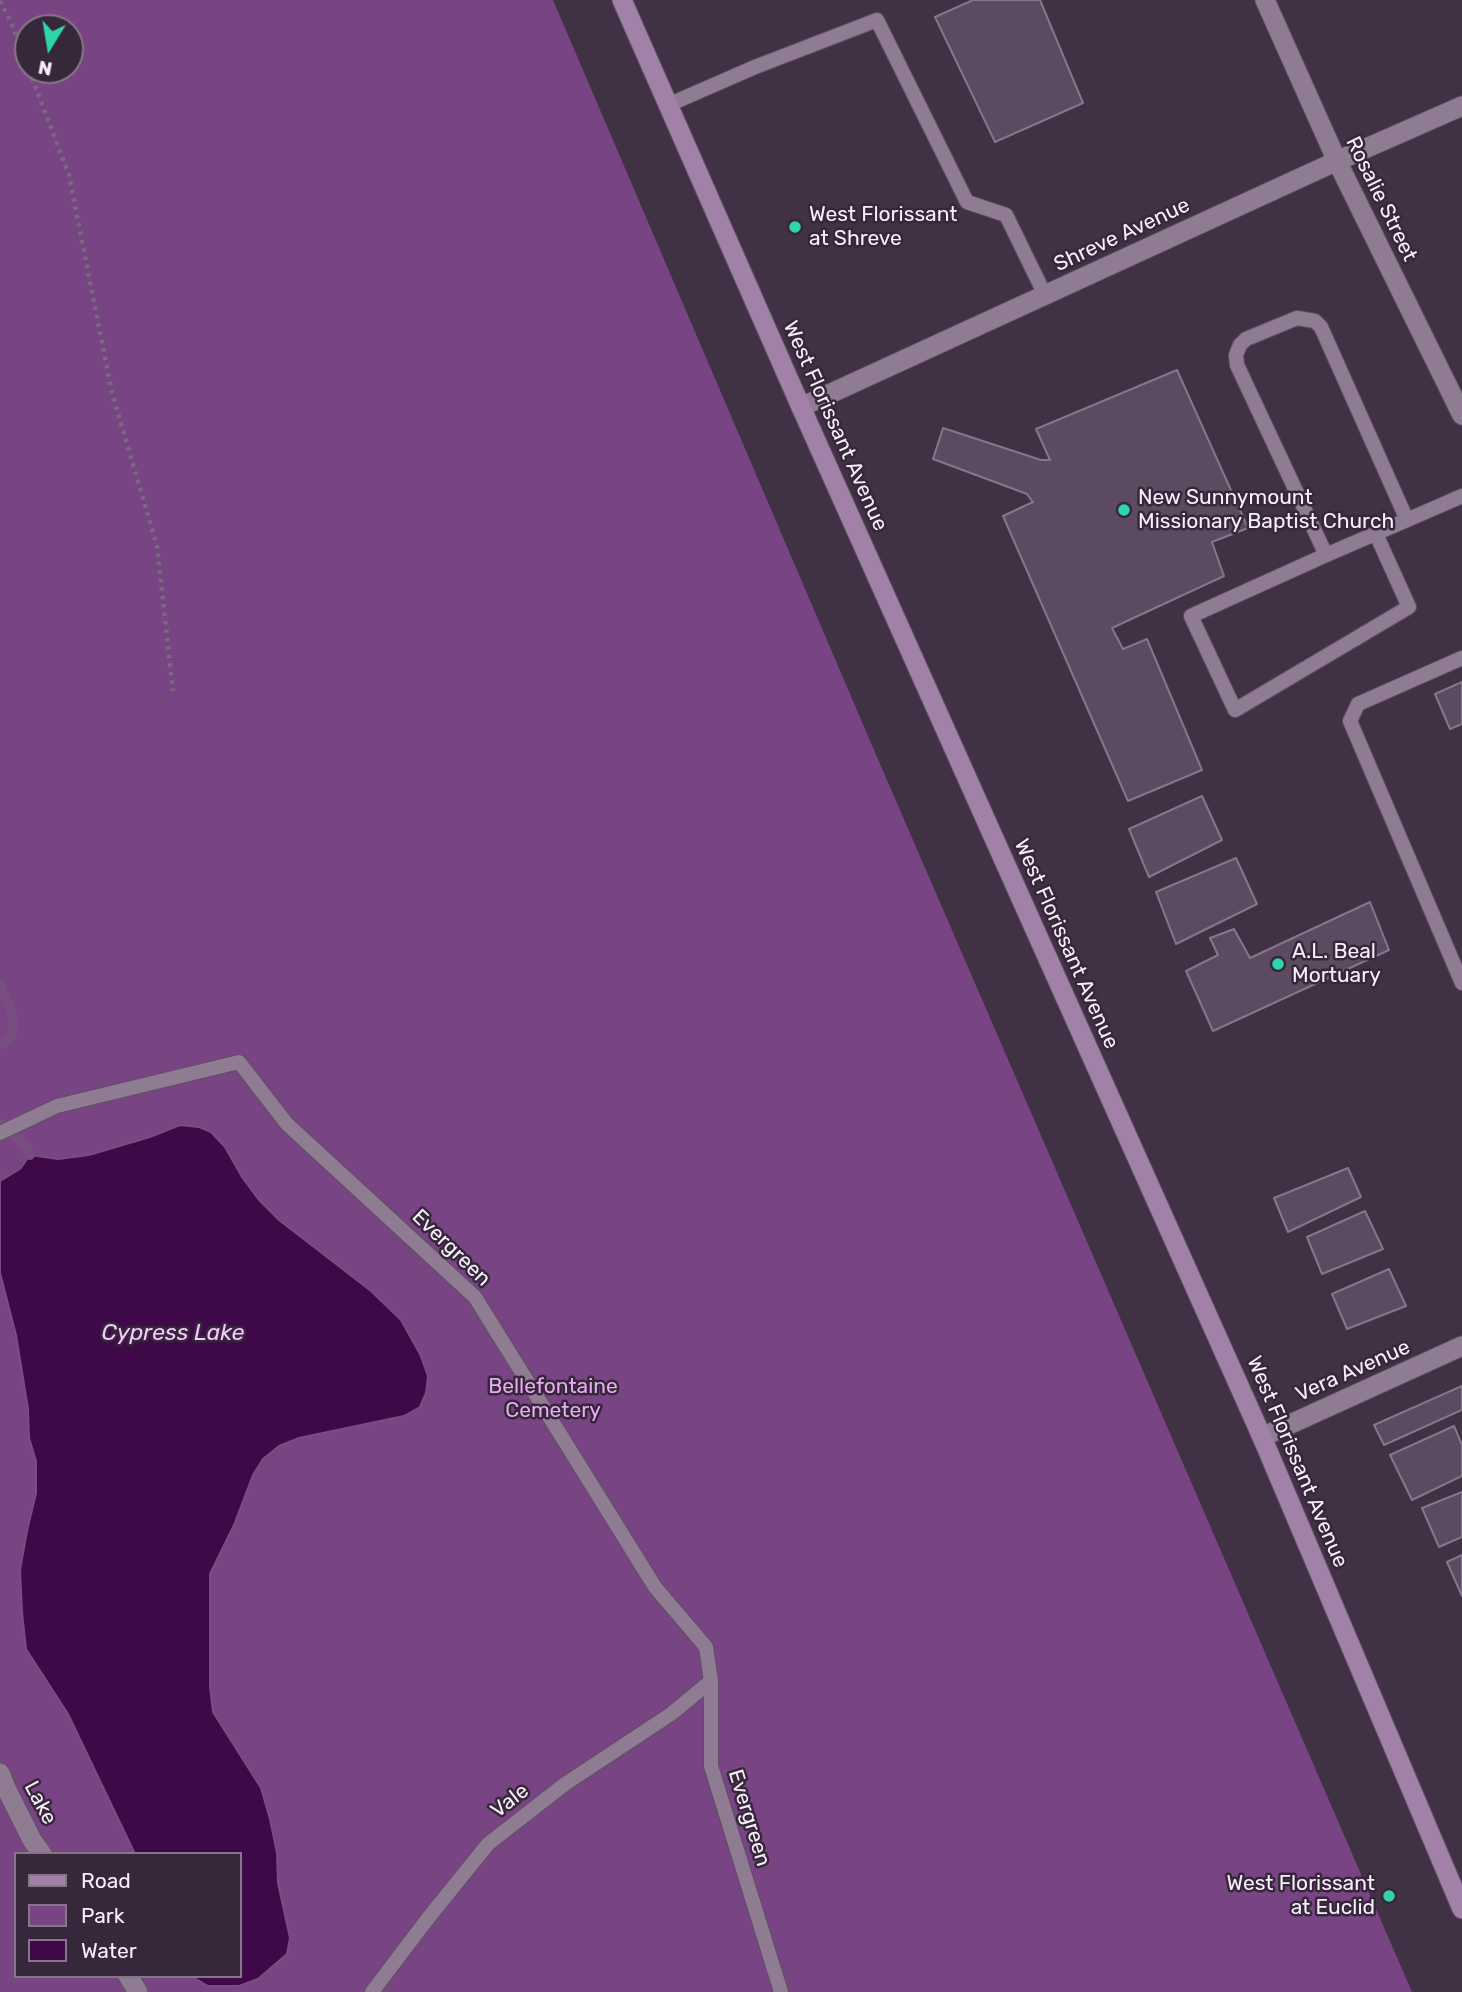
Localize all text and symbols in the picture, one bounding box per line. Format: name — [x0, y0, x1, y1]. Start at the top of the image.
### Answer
north arrow — [14, 14, 84, 84]
text: N — [36, 56, 54, 81]
street label: Rosalie Street — [1340, 132, 1422, 266]
street label: Shreve Avenue — [1050, 193, 1194, 277]
place label: West Florissant at Shreve — [809, 202, 957, 252]
marker: West Florissant at Shreve — [787, 219, 803, 235]
street label: West Florissant Avenue — [777, 317, 893, 535]
place label: New Sunnymount Missionary Baptist Church — [1138, 485, 1394, 535]
marker: New Sunnymount Missionary Baptist Church — [1116, 502, 1132, 518]
street label: West Florissant Avenue — [1008, 835, 1124, 1053]
place label: A.L. Beal Mortuary — [1292, 939, 1381, 989]
marker: A.L. Beal Mortuary — [1270, 956, 1286, 972]
street label: Evergreen — [406, 1204, 496, 1292]
water label: Cypress Lake — [102, 1319, 244, 1347]
street label: Vera Avenue — [1292, 1335, 1414, 1407]
street label: West Florissant Avenue — [1241, 1353, 1353, 1571]
park label: Bellefontaine Cemetery — [488, 1374, 618, 1424]
street label: Evergreen — [722, 1767, 776, 1869]
street label: Lake — [18, 1777, 62, 1829]
street label: Vale — [486, 1778, 534, 1824]
legend — [14, 1852, 242, 1978]
text: Road — [81, 1868, 131, 1893]
place label: West Florissant at Euclid — [1227, 1871, 1375, 1921]
marker: West Florissant at Euclid — [1381, 1888, 1397, 1904]
text: Park — [81, 1903, 125, 1928]
text: Water — [81, 1938, 137, 1963]

